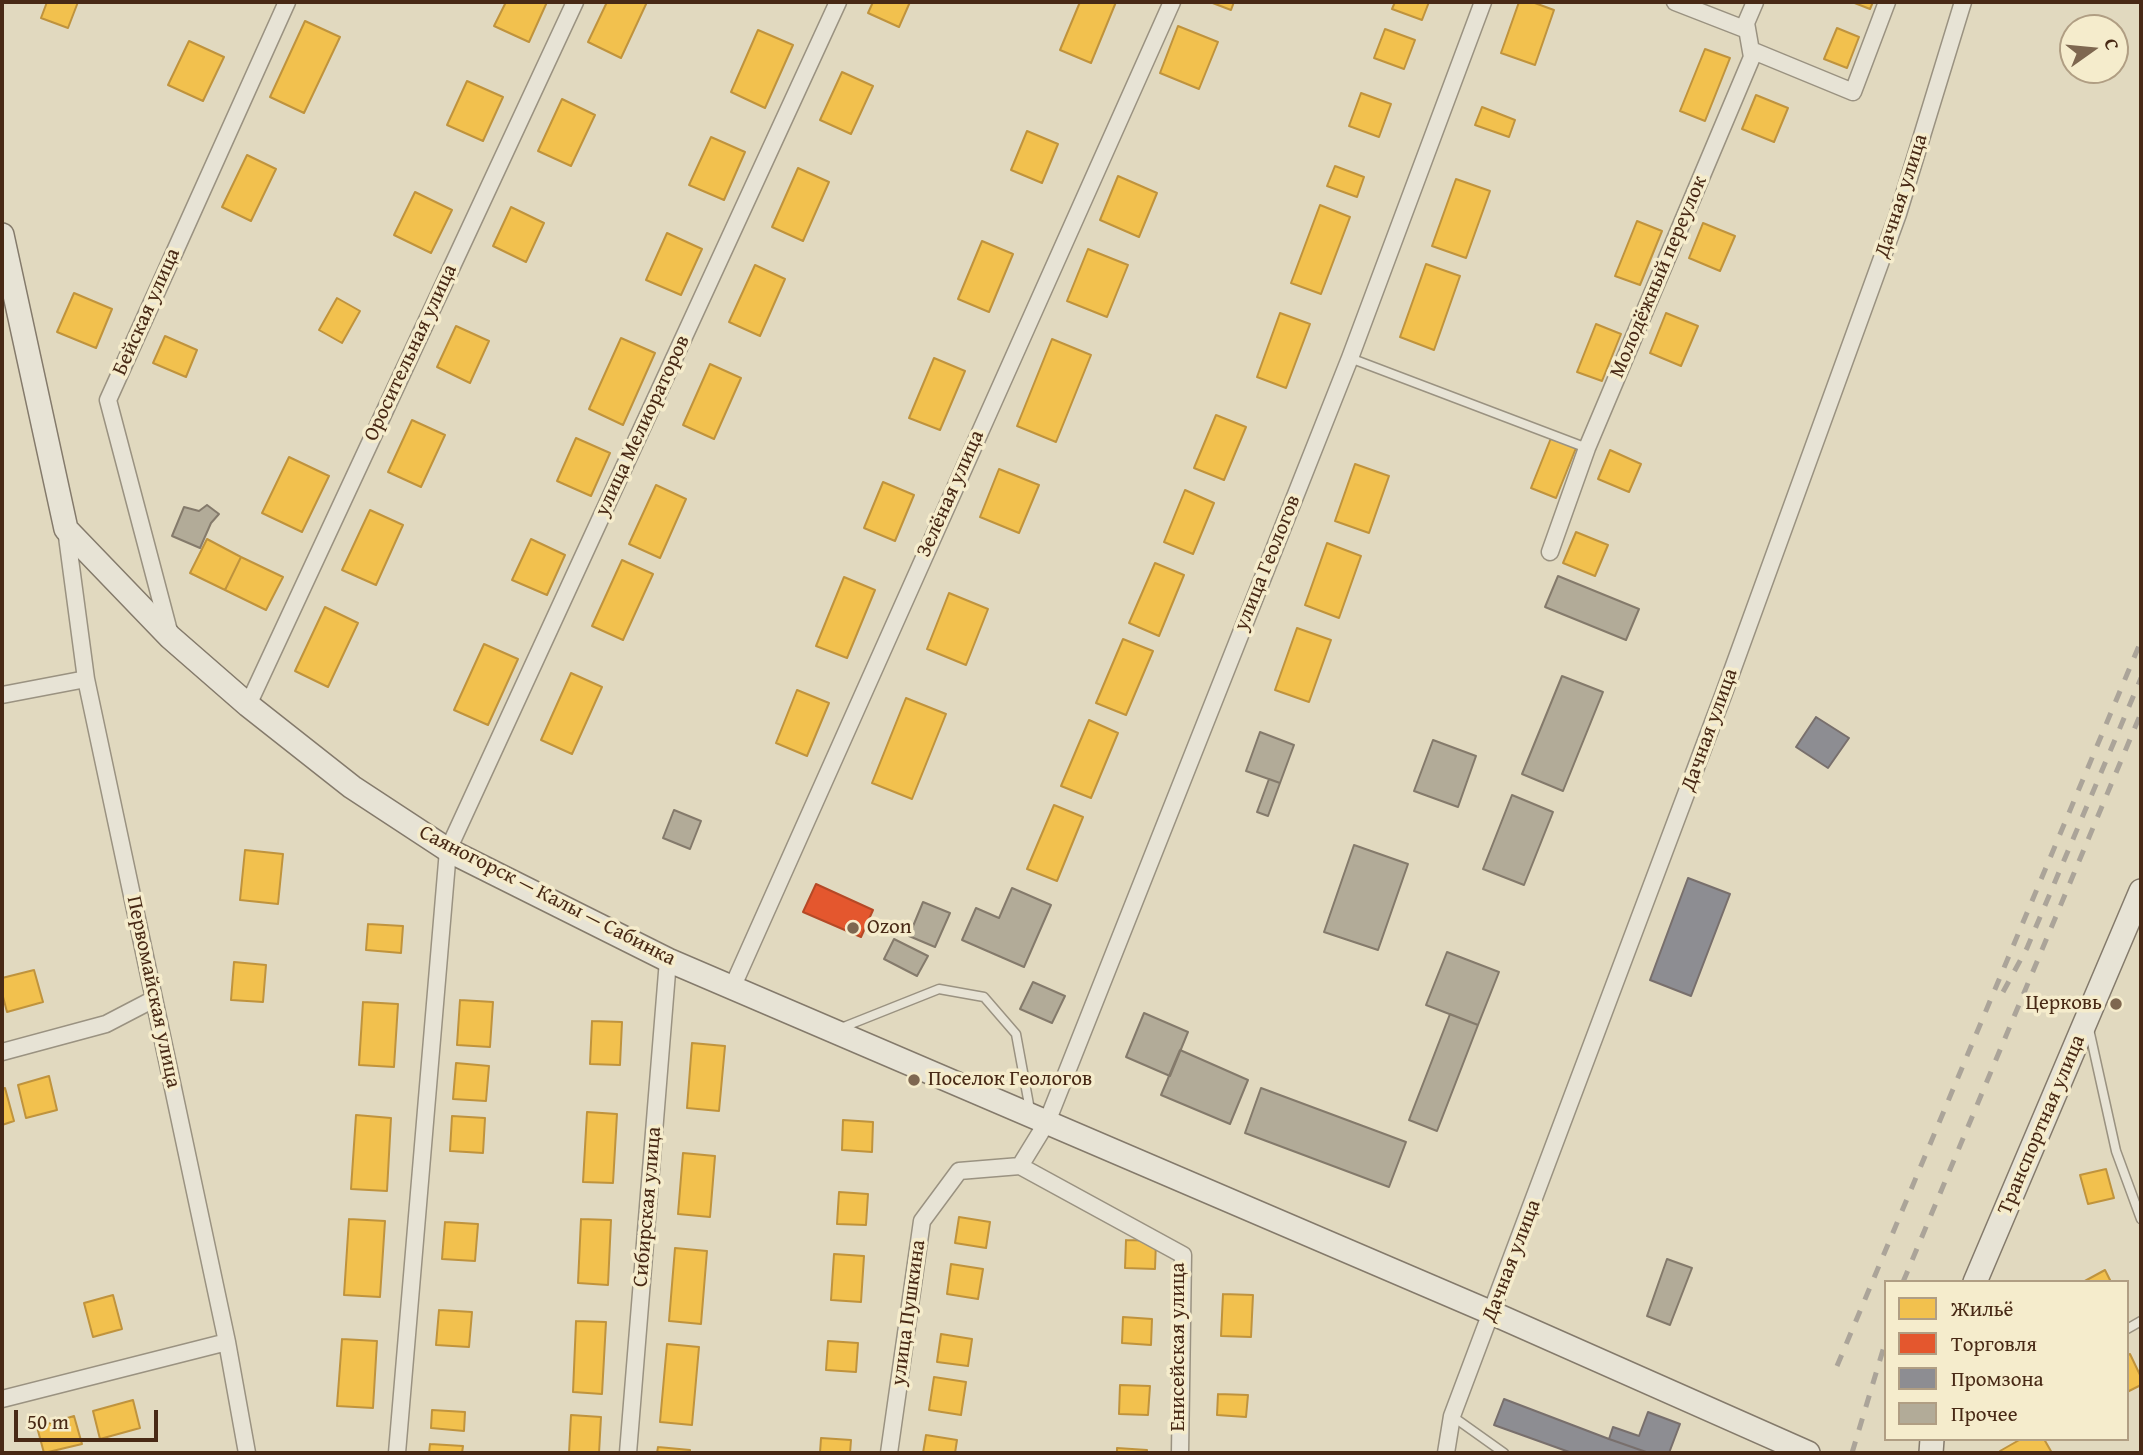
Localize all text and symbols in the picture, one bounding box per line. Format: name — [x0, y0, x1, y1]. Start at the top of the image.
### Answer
north arrow — [2059, 14, 2129, 84]
text: С — [2097, 35, 2127, 53]
street label: Дачная улица — [1870, 131, 1934, 261]
street label: Молодёжный переулок — [1605, 172, 1713, 382]
street label: Бейская улица — [108, 245, 186, 379]
street label: Оросительная улица — [359, 261, 463, 445]
street label: улица Мелиораторов — [590, 331, 696, 521]
street label: Зелёная улица — [912, 427, 990, 561]
street label: улица Геологов — [1229, 491, 1307, 635]
street label: Дачная улица — [1676, 665, 1744, 795]
street label: Саяногорск — Калы — Сабинка — [415, 820, 679, 972]
street label: Первомайская улица — [120, 894, 186, 1090]
place label: Ozon — [867, 915, 911, 941]
marker: Ozon — [845, 920, 861, 936]
place label: Церковь — [2025, 991, 2102, 1017]
marker: Церковь — [2108, 996, 2124, 1012]
street label: Транспортная улица — [1993, 1031, 2091, 1219]
place label: Поселок Геологов — [928, 1067, 1092, 1093]
marker: Поселок Геологов — [906, 1072, 922, 1088]
street label: Сибирская улица — [628, 1126, 668, 1288]
street label: Дачная улица — [1477, 1196, 1547, 1326]
street label: улица Пушкина — [886, 1238, 932, 1388]
street label: Енисейская улица — [1166, 1262, 1192, 1432]
legend — [1884, 1280, 2129, 1441]
text: Жильё — [1951, 1293, 2013, 1324]
text: Торговля — [1951, 1328, 2037, 1359]
text: Промзона — [1951, 1363, 2044, 1394]
scale bar — [18, 1396, 161, 1440]
text: Прочее — [1951, 1398, 2018, 1429]
text: 50 m — [27, 1406, 69, 1437]

